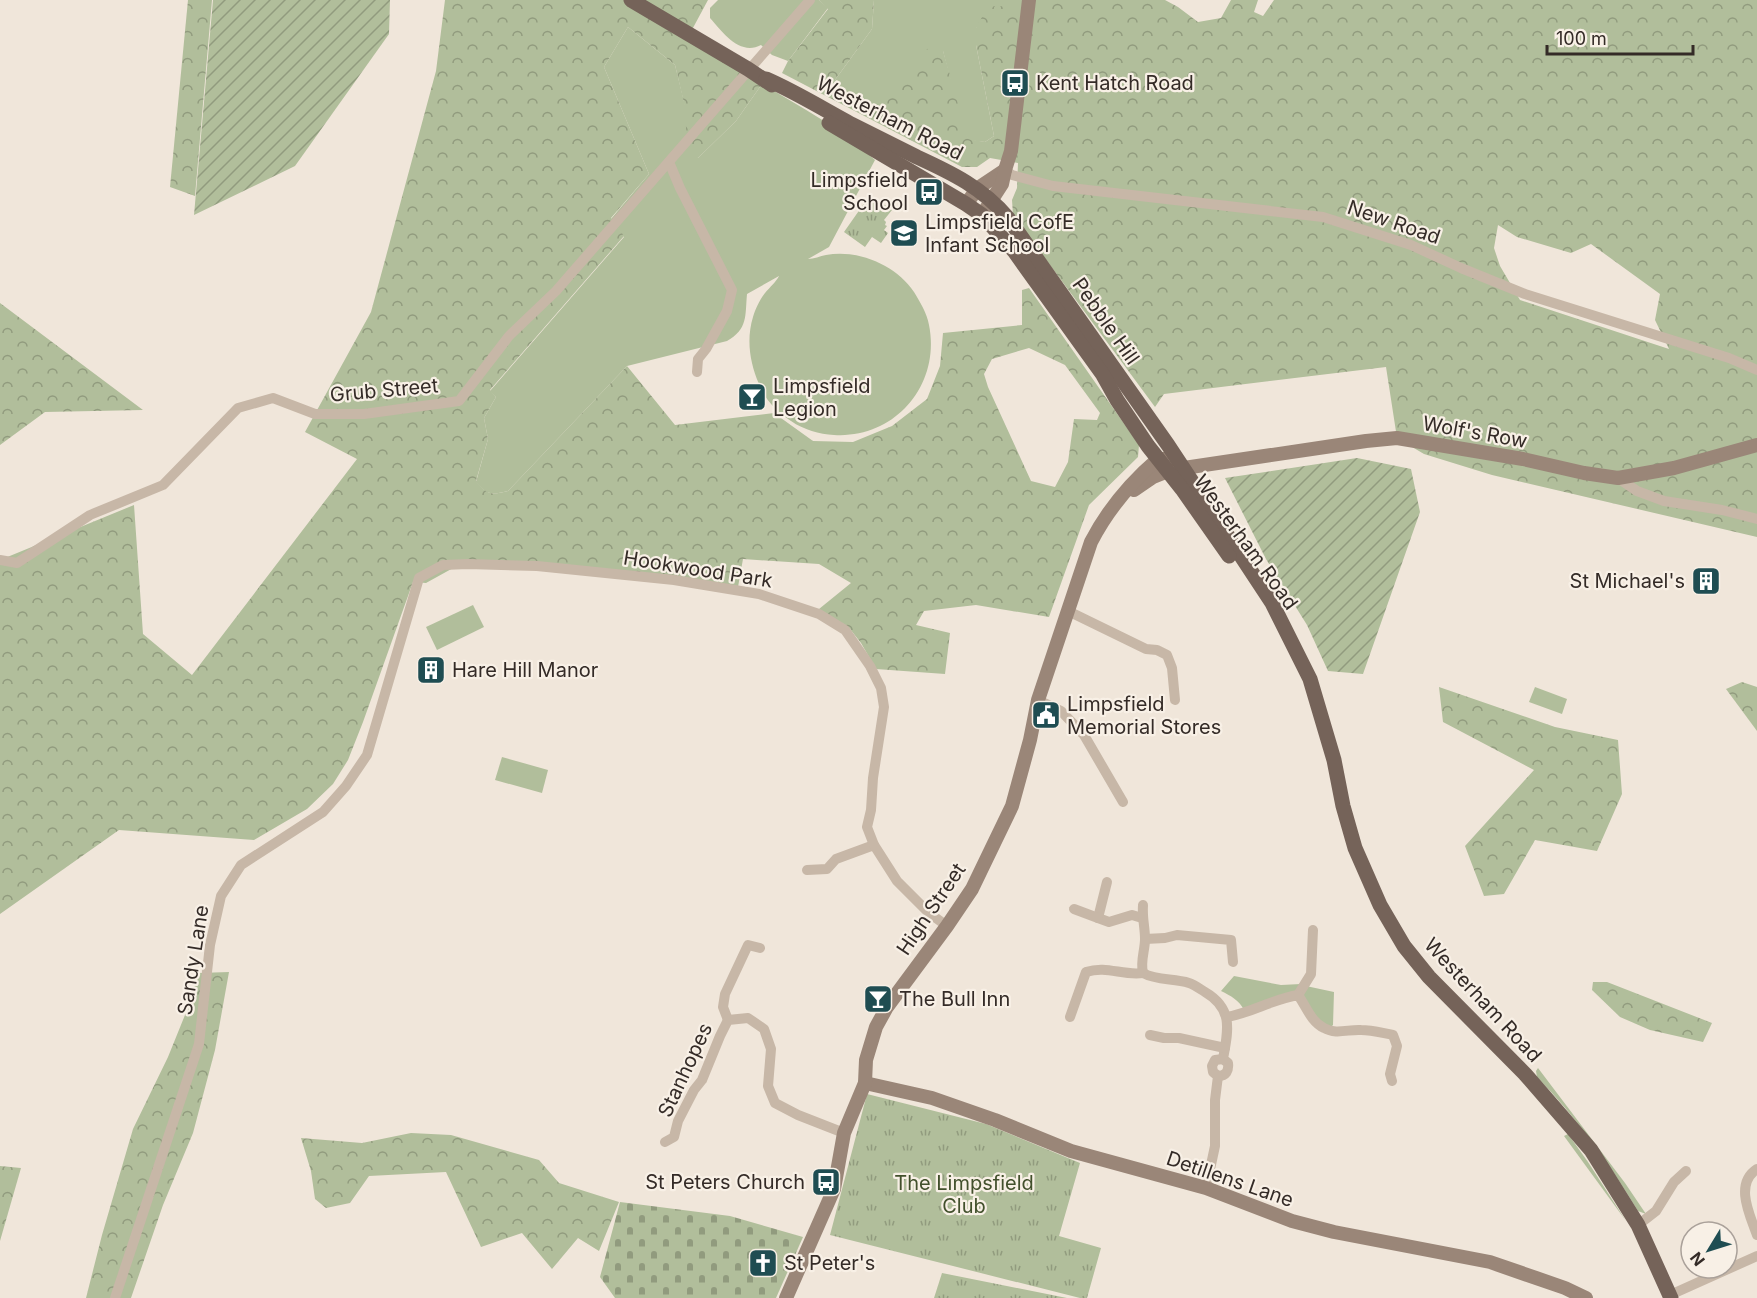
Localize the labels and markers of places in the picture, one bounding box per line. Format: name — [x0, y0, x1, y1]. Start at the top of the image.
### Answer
bus stop icon: Kent Hatch Road — [999, 67, 1031, 99]
place label: Kent Hatch Road — [1036, 71, 1194, 95]
place label: Limpsfield School — [811, 168, 908, 215]
bus stop icon: Limpsfield School — [913, 176, 945, 208]
place label: Limpsfield CofE Infant School — [925, 210, 1074, 257]
school or university icon: Limpsfield CofE Infant School — [888, 217, 920, 249]
place label: Limpsfield Legion — [773, 374, 870, 421]
bar icon: Limpsfield Legion — [736, 381, 768, 413]
building icon: St Michael's — [1690, 565, 1722, 597]
place label: St Michael's — [1570, 569, 1685, 593]
building icon: Hare Hill Manor — [415, 654, 447, 686]
place label: Hare Hill Manor — [452, 658, 599, 682]
place label: Limpsfield Memorial Stores — [1067, 692, 1221, 739]
public building icon: Limpsfield Memorial Stores — [1030, 699, 1062, 731]
bar icon: The Bull Inn — [862, 983, 894, 1015]
place label: The Bull Inn — [899, 987, 1010, 1011]
bus stop icon: St Peters Church — [810, 1166, 842, 1198]
place label: St Peters Church — [645, 1170, 805, 1194]
church icon: St Peter's — [747, 1247, 779, 1279]
place label: St Peter's — [784, 1251, 875, 1275]

